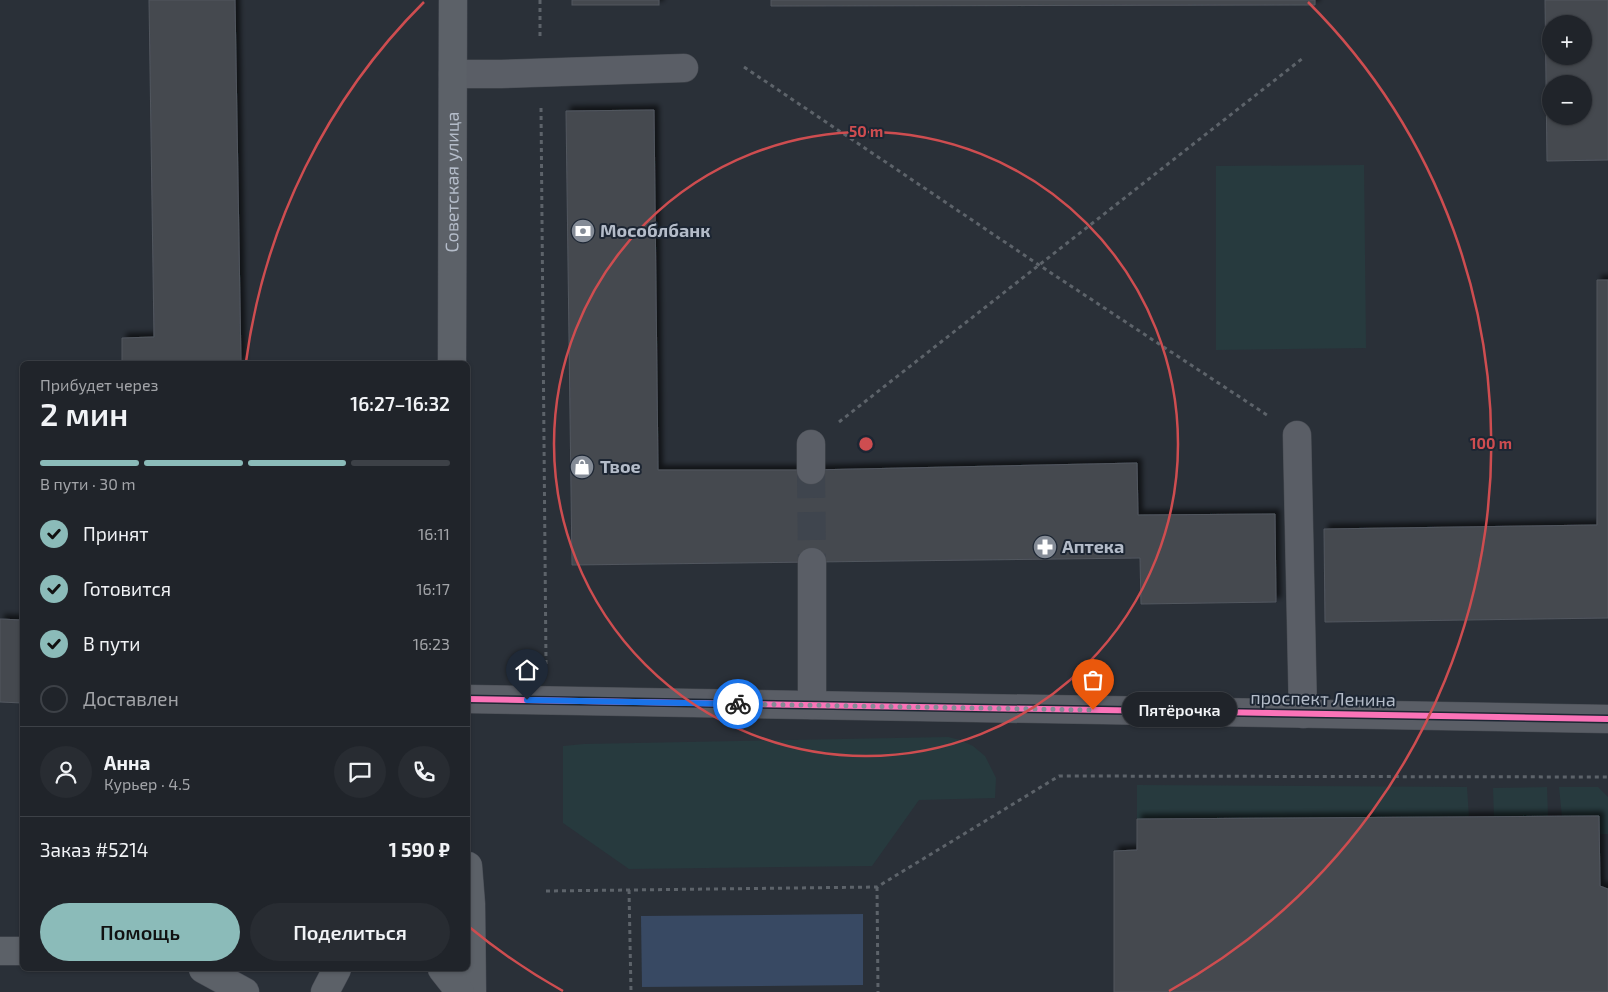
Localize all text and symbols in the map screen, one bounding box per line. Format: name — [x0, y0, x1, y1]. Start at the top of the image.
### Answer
map controls — [1542, 15, 1592, 125]
button: + — [1542, 15, 1592, 65]
button: − — [1542, 75, 1592, 125]
street label: Советская улица — [440, 111, 463, 253]
text: 50 m — [849, 122, 883, 140]
bank icon: Мособлбанк — [570, 218, 596, 244]
place label: Мособлбанк — [600, 219, 710, 241]
text: Прибудет через — [40, 375, 158, 394]
text: 16:27–16:32 — [350, 392, 450, 415]
text: 2 мин — [40, 394, 128, 432]
text: 100 m — [1470, 434, 1512, 452]
centre of rings — [857, 435, 875, 453]
shop icon: Твое — [569, 454, 595, 480]
place label: Твое — [600, 455, 641, 477]
text: В пути · 30 m — [40, 474, 135, 493]
icon: check — [40, 520, 68, 548]
text: Принят — [83, 522, 149, 545]
text: 16:11 — [418, 524, 450, 543]
pharmacy icon: Аптека — [1032, 534, 1058, 560]
place label: Аптека — [1062, 535, 1124, 557]
icon: check — [40, 575, 68, 603]
text: Готовится — [83, 577, 171, 600]
text: 16:17 — [416, 579, 450, 598]
icon: check — [40, 630, 68, 658]
text: В пути — [83, 632, 141, 655]
text: 16:23 — [413, 634, 450, 653]
pin — [506, 649, 548, 700]
icon: home — [513, 656, 541, 684]
pin — [1072, 659, 1114, 710]
icon: bag — [1079, 666, 1107, 694]
courier — [713, 679, 763, 729]
street label: проспект Ленина — [1250, 686, 1396, 710]
text: Доставлен — [83, 687, 179, 710]
icon: bike — [724, 690, 752, 718]
callout: Пятёрочка — [1123, 692, 1238, 728]
text: Пятёрочка — [1138, 700, 1221, 719]
button: person — [40, 746, 92, 798]
button: chat — [334, 746, 386, 798]
button: phone — [398, 746, 450, 798]
text: Анна — [104, 751, 150, 774]
text: Курьер · 4.5 — [104, 774, 190, 793]
text: Заказ #5214 — [40, 838, 148, 861]
text: 1 590 ₽ — [389, 838, 450, 861]
button: Помощь — [40, 903, 240, 961]
button: Поделиться — [250, 903, 450, 961]

